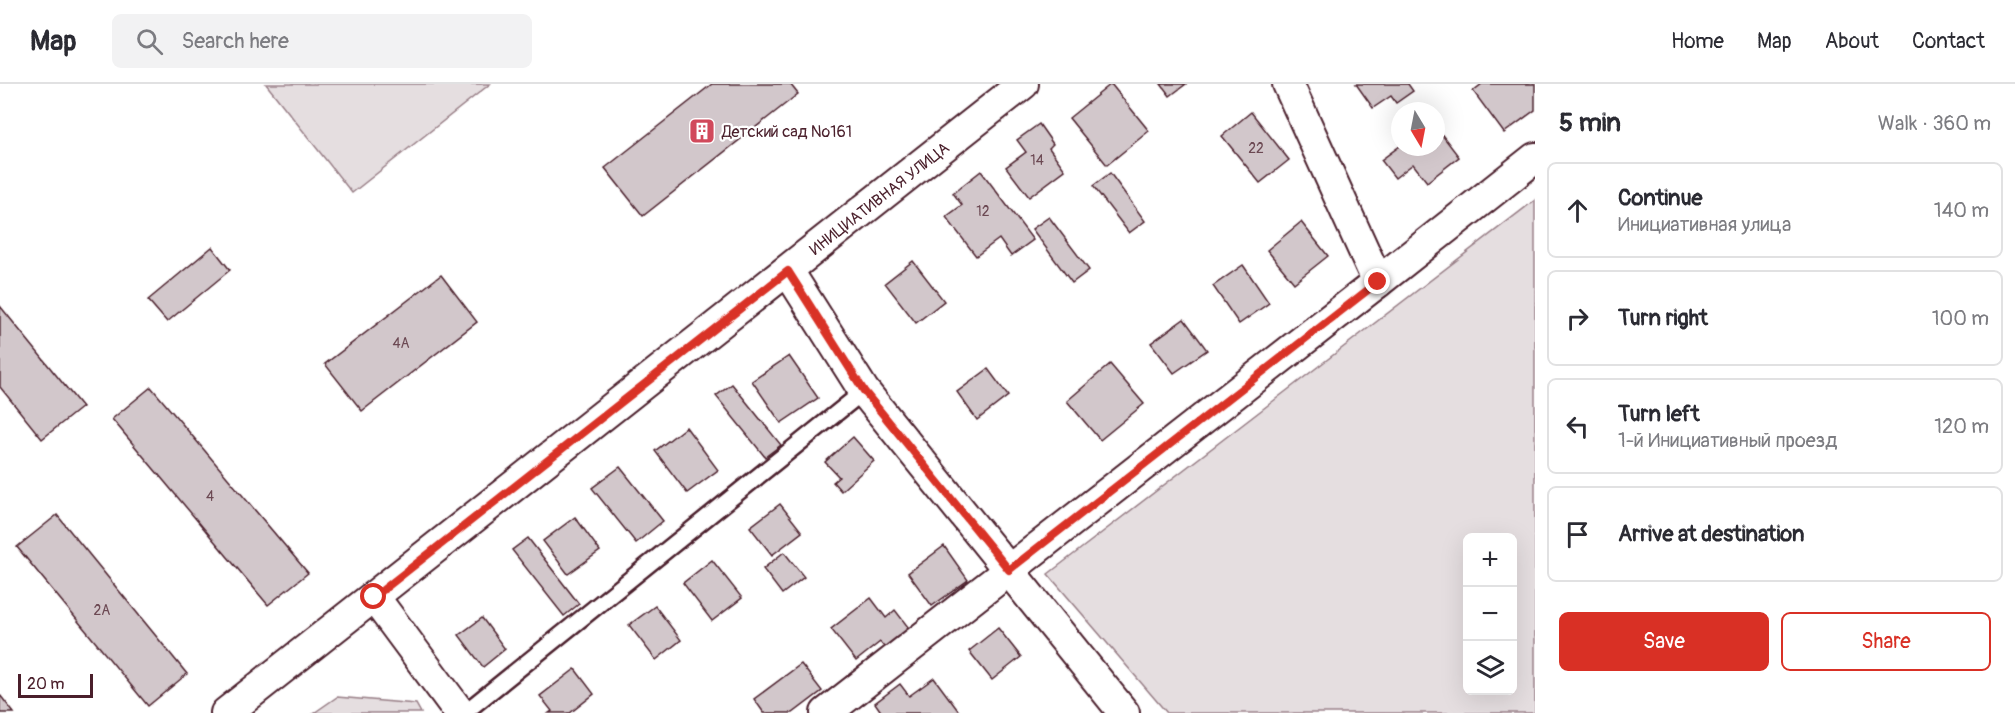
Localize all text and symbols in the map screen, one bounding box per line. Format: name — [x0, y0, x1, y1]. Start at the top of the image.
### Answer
search box — [112, 14, 532, 68]
text: Map — [30, 24, 76, 59]
icon: search — [133, 25, 166, 58]
text: Search here — [181, 27, 289, 55]
text: Home — [1671, 28, 1724, 55]
text: Map — [1757, 28, 1792, 55]
text: About — [1825, 28, 1879, 55]
text: Contact — [1912, 28, 1985, 55]
north arrow — [1391, 102, 1445, 156]
text: 5 min — [1559, 107, 1621, 139]
text: Walk · 360 m — [1878, 111, 1991, 136]
building icon: Детский сад №161 — [687, 116, 717, 146]
place label: Детский сад №161 — [721, 122, 852, 142]
street label: ИНИЦИАТИВНАЯ УЛИЦА — [806, 138, 954, 260]
house number: 22 — [1248, 140, 1264, 157]
house number: 14 — [1030, 152, 1044, 169]
text: Continue — [1618, 184, 1702, 212]
icon: ahead — [1561, 194, 1594, 227]
text: 140 m — [1934, 198, 1989, 223]
house number: 12 — [976, 203, 990, 220]
text: Инициативная улица — [1618, 212, 1791, 237]
route end — [1364, 268, 1390, 294]
icon: right — [1561, 302, 1594, 335]
text: Turn right — [1618, 304, 1708, 332]
text: 100 m — [1932, 306, 1989, 331]
house number: 4А — [392, 335, 410, 352]
text: Turn left — [1618, 400, 1700, 428]
icon: left — [1561, 410, 1594, 443]
text: 120 m — [1934, 414, 1989, 439]
text: 1-й Инициативный проезд — [1618, 428, 1837, 453]
house number: 4 — [206, 488, 214, 505]
icon: arrive — [1561, 518, 1594, 551]
text: Arrive at destination — [1618, 520, 1804, 548]
map controls — [1463, 533, 1517, 695]
button: + — [1463, 533, 1517, 587]
route start — [360, 583, 386, 609]
button: − — [1463, 587, 1517, 641]
house number: 2А — [94, 602, 110, 619]
button: Save — [1559, 612, 1769, 671]
button: Share — [1781, 612, 1991, 671]
button: layers — [1463, 641, 1517, 695]
scale bar — [18, 671, 93, 698]
text: 20 m — [27, 674, 65, 694]

